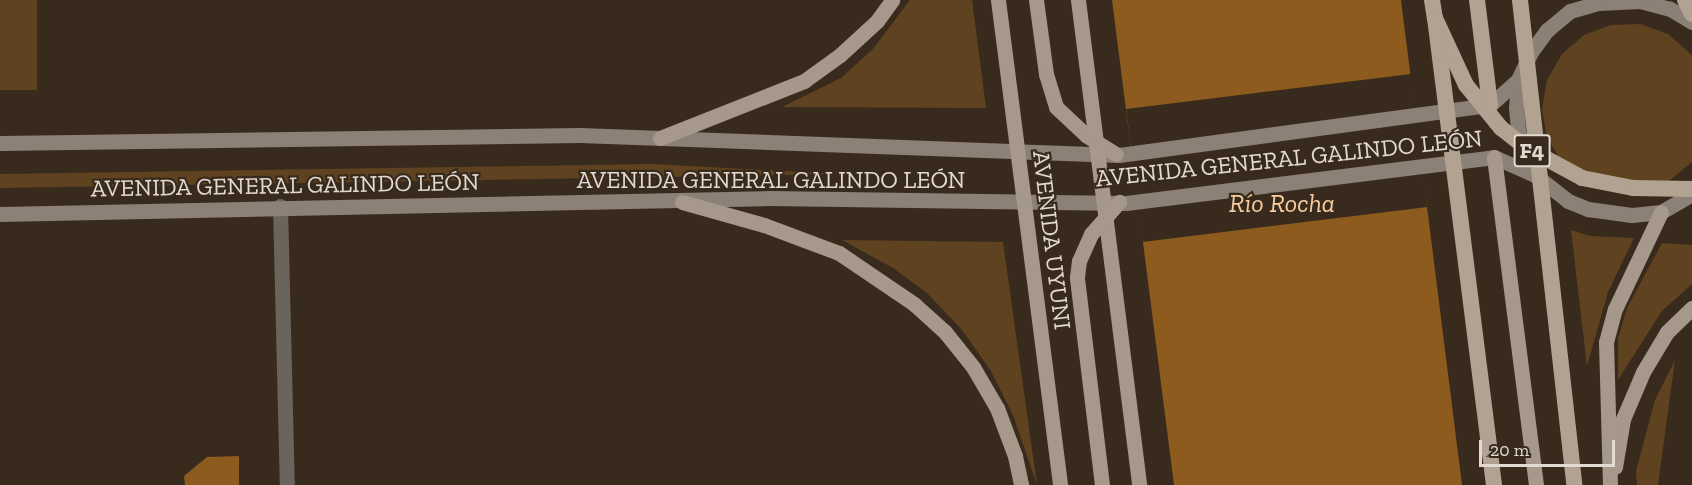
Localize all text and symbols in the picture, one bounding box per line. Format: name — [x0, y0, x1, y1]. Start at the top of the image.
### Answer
street label: AVENIDA GENERAL GALINDO LEÓN — [1094, 123, 1484, 193]
road number: F4 — [1512, 132, 1552, 170]
street label: AVENIDA UYUNI — [1027, 148, 1077, 332]
street label: AVENIDA GENERAL GALINDO LEÓN — [576, 166, 966, 194]
street label: AVENIDA GENERAL GALINDO LEÓN — [90, 167, 480, 203]
water label: Río Rocha — [1229, 188, 1335, 220]
scale bar — [1482, 428, 1618, 466]
text: 20 m — [1490, 439, 1529, 461]

